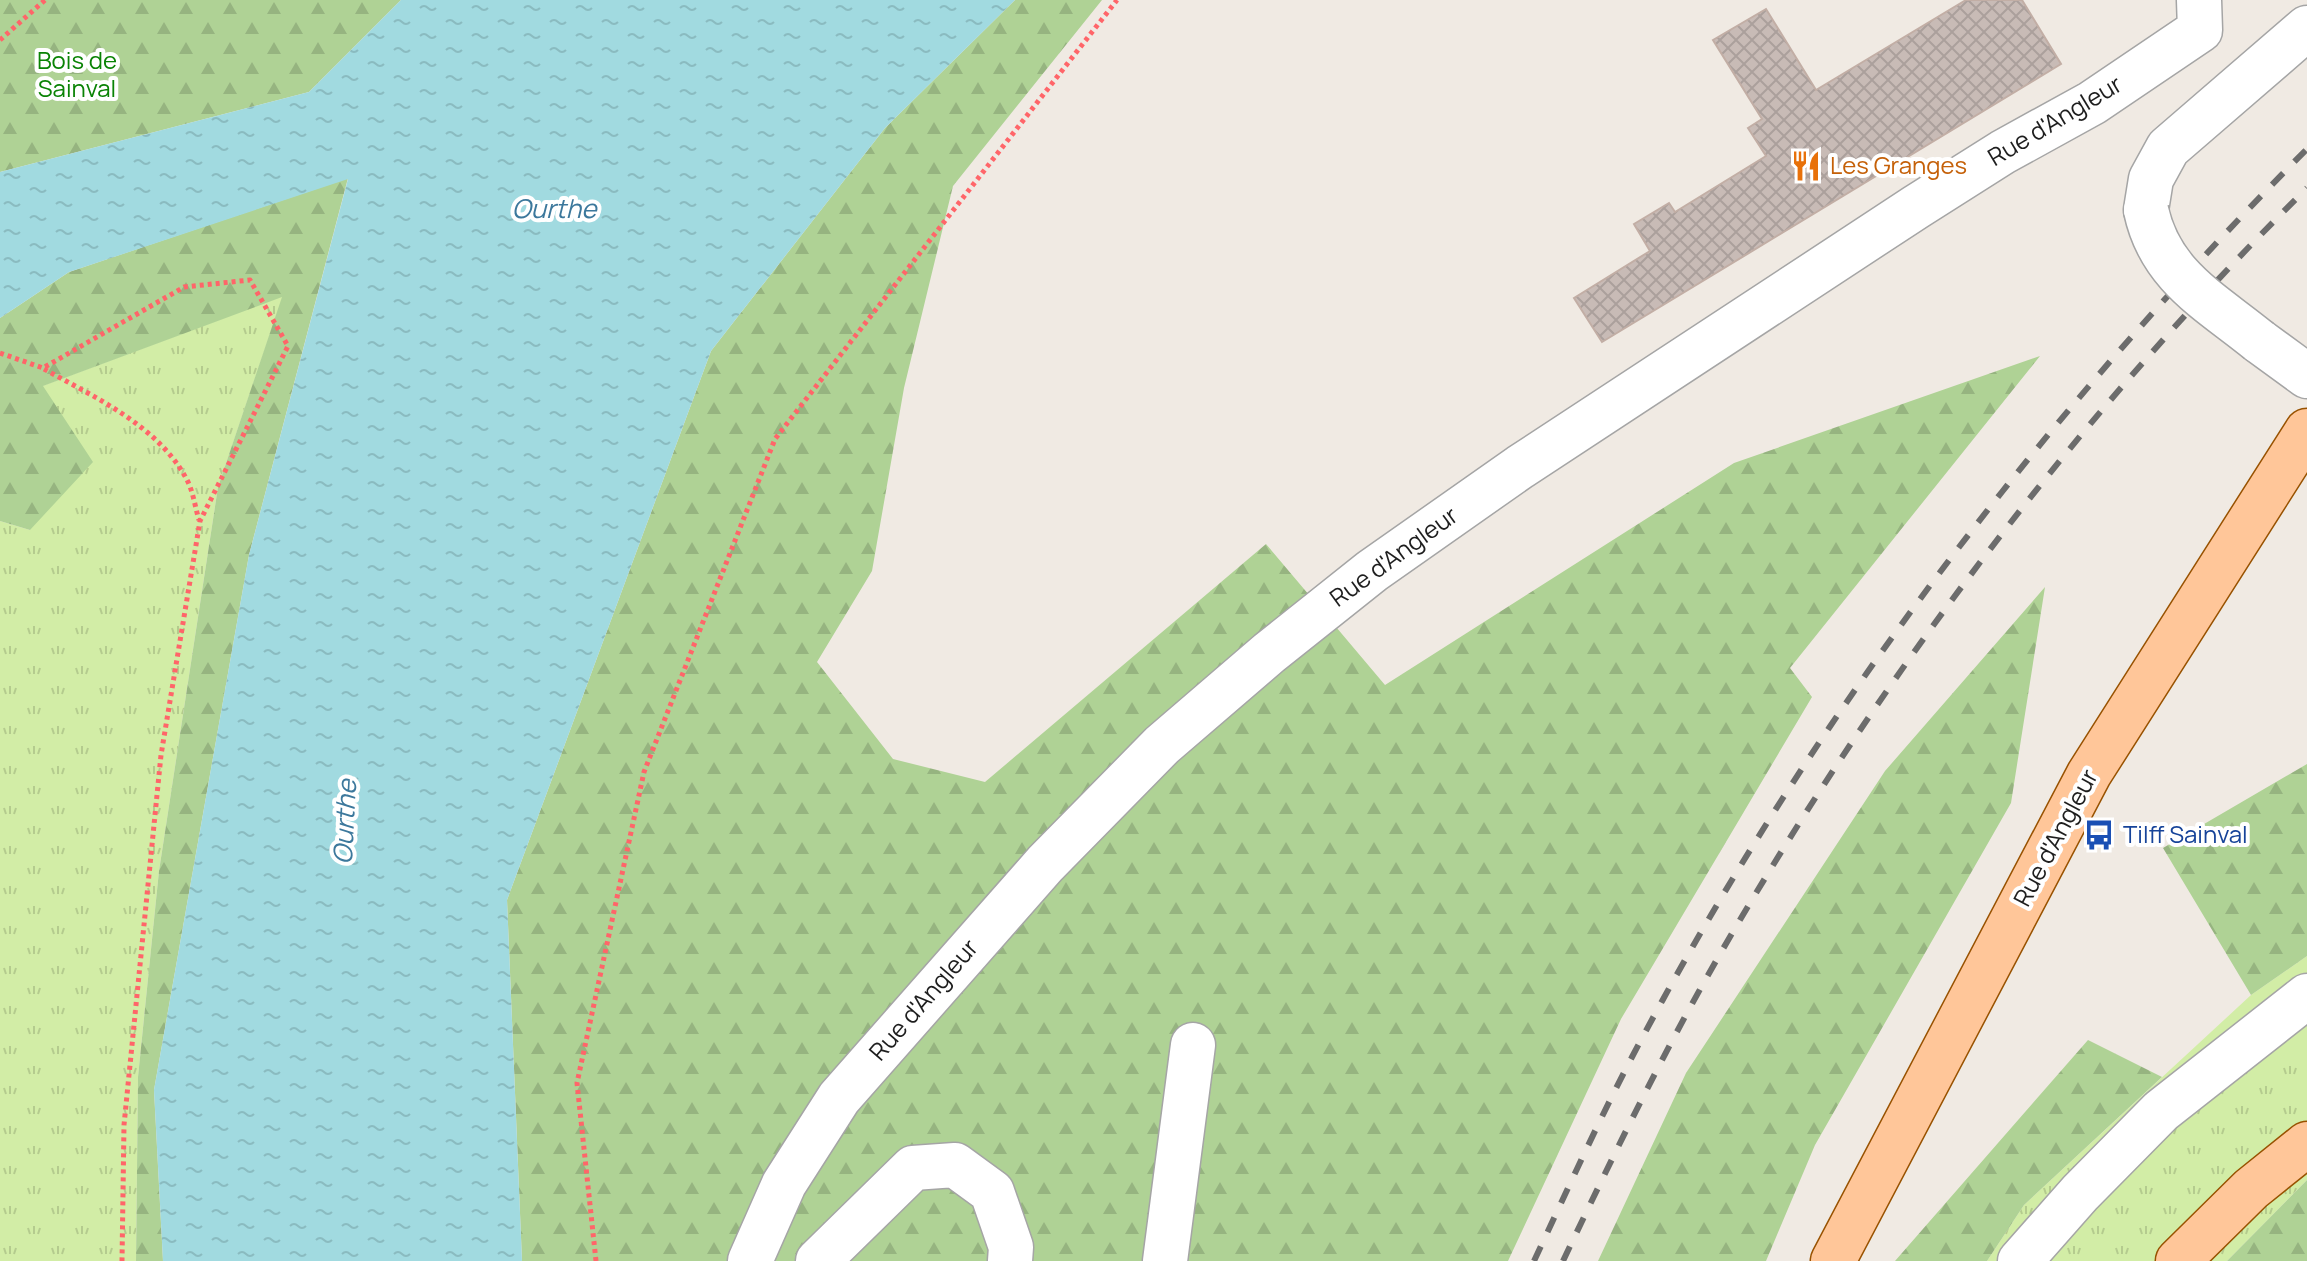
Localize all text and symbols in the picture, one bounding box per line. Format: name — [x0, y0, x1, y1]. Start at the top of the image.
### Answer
park label: Bois de Sainval — [37, 43, 117, 104]
street label: Rue d'Angleur — [1981, 67, 2128, 173]
place label: Les Granges — [1830, 148, 1967, 181]
restaurant icon: Les Granges — [1789, 149, 1823, 183]
water label: Ourthe — [512, 190, 598, 226]
street label: Rue d'Angleur — [1322, 498, 1464, 613]
street label: Rue d'Angleur — [2005, 763, 2105, 912]
water label: Ourthe — [324, 777, 364, 865]
place label: Tilff Sainval — [2123, 817, 2248, 850]
bus stop icon: Tilff Sainval — [2082, 818, 2116, 852]
street label: Rue d'Angleur — [861, 931, 985, 1067]

